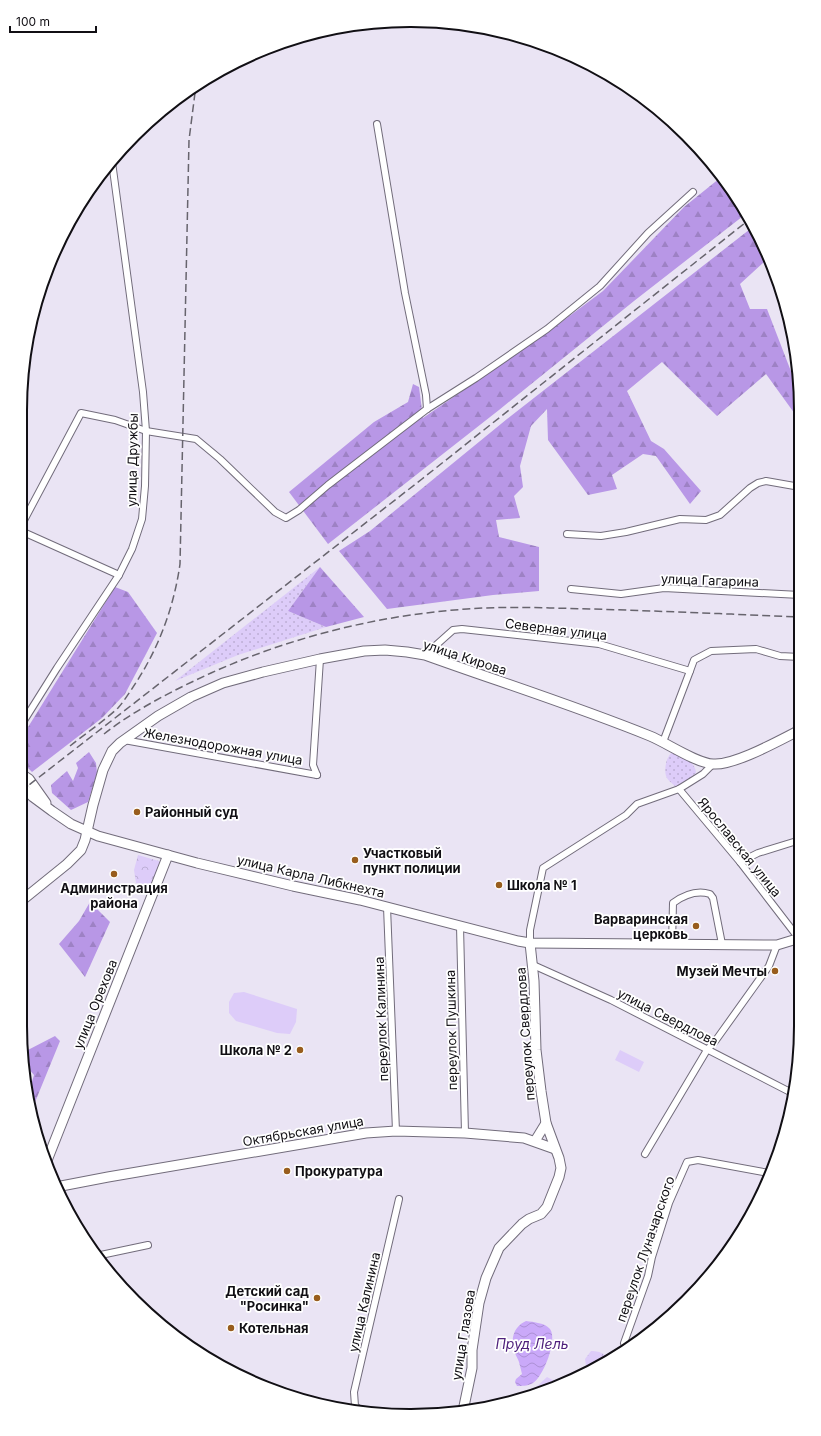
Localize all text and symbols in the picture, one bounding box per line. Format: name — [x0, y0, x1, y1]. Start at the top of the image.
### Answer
scale bar — [10, 8, 96, 34]
text: 100 m — [16, 14, 50, 29]
street label: улица Дружбы — [123, 413, 141, 507]
street label: улица Гагарина — [661, 570, 759, 590]
street label: Северная улица — [504, 615, 608, 643]
street label: улица Кирова — [421, 636, 509, 678]
street label: Железнодорожная улица — [142, 724, 304, 768]
street label: Ярославская улица — [695, 794, 785, 900]
place label: Районный суд — [145, 804, 238, 820]
marker: Районный суд — [132, 807, 142, 817]
place label: Участковый пункт полиции — [363, 845, 461, 876]
street label: улица Карла Либкнехта — [236, 851, 386, 901]
marker: Участковый пункт полиции — [350, 855, 360, 865]
marker: Администрация района — [109, 869, 119, 879]
place label: Школа № 1 — [507, 877, 577, 893]
place label: Администрация района — [60, 880, 168, 911]
marker: Школа № 1 — [494, 880, 504, 890]
place label: Варваринская церковь — [594, 911, 688, 942]
marker: Варваринская церковь — [691, 921, 701, 931]
street label: переулок Калинина — [371, 956, 391, 1082]
street label: улица Орехова — [70, 957, 120, 1051]
place label: Музей Мечты — [676, 963, 767, 979]
marker: Музей Мечты — [770, 966, 780, 976]
street label: переулок Свердлова — [512, 967, 538, 1101]
street label: переулок Пушкина — [442, 970, 460, 1090]
street label: улица Свердлова — [615, 985, 721, 1049]
place label: Школа № 2 — [220, 1042, 292, 1058]
marker: Школа № 2 — [295, 1045, 305, 1055]
street label: Октябрьская улица — [241, 1112, 365, 1150]
place label: Прокуратура — [295, 1163, 383, 1179]
marker: Прокуратура — [282, 1166, 292, 1176]
street label: переулок Луначарского — [612, 1174, 678, 1324]
street label: улица Калинина — [345, 1250, 383, 1354]
place label: Детский сад "Росинка" — [225, 1283, 309, 1314]
street label: улица Глазова — [448, 1288, 478, 1382]
marker: Детский сад "Росинка" — [312, 1293, 322, 1303]
place label: Котельная — [239, 1320, 309, 1336]
marker: Котельная — [226, 1323, 236, 1333]
water label: Пруд Лель — [495, 1335, 569, 1352]

